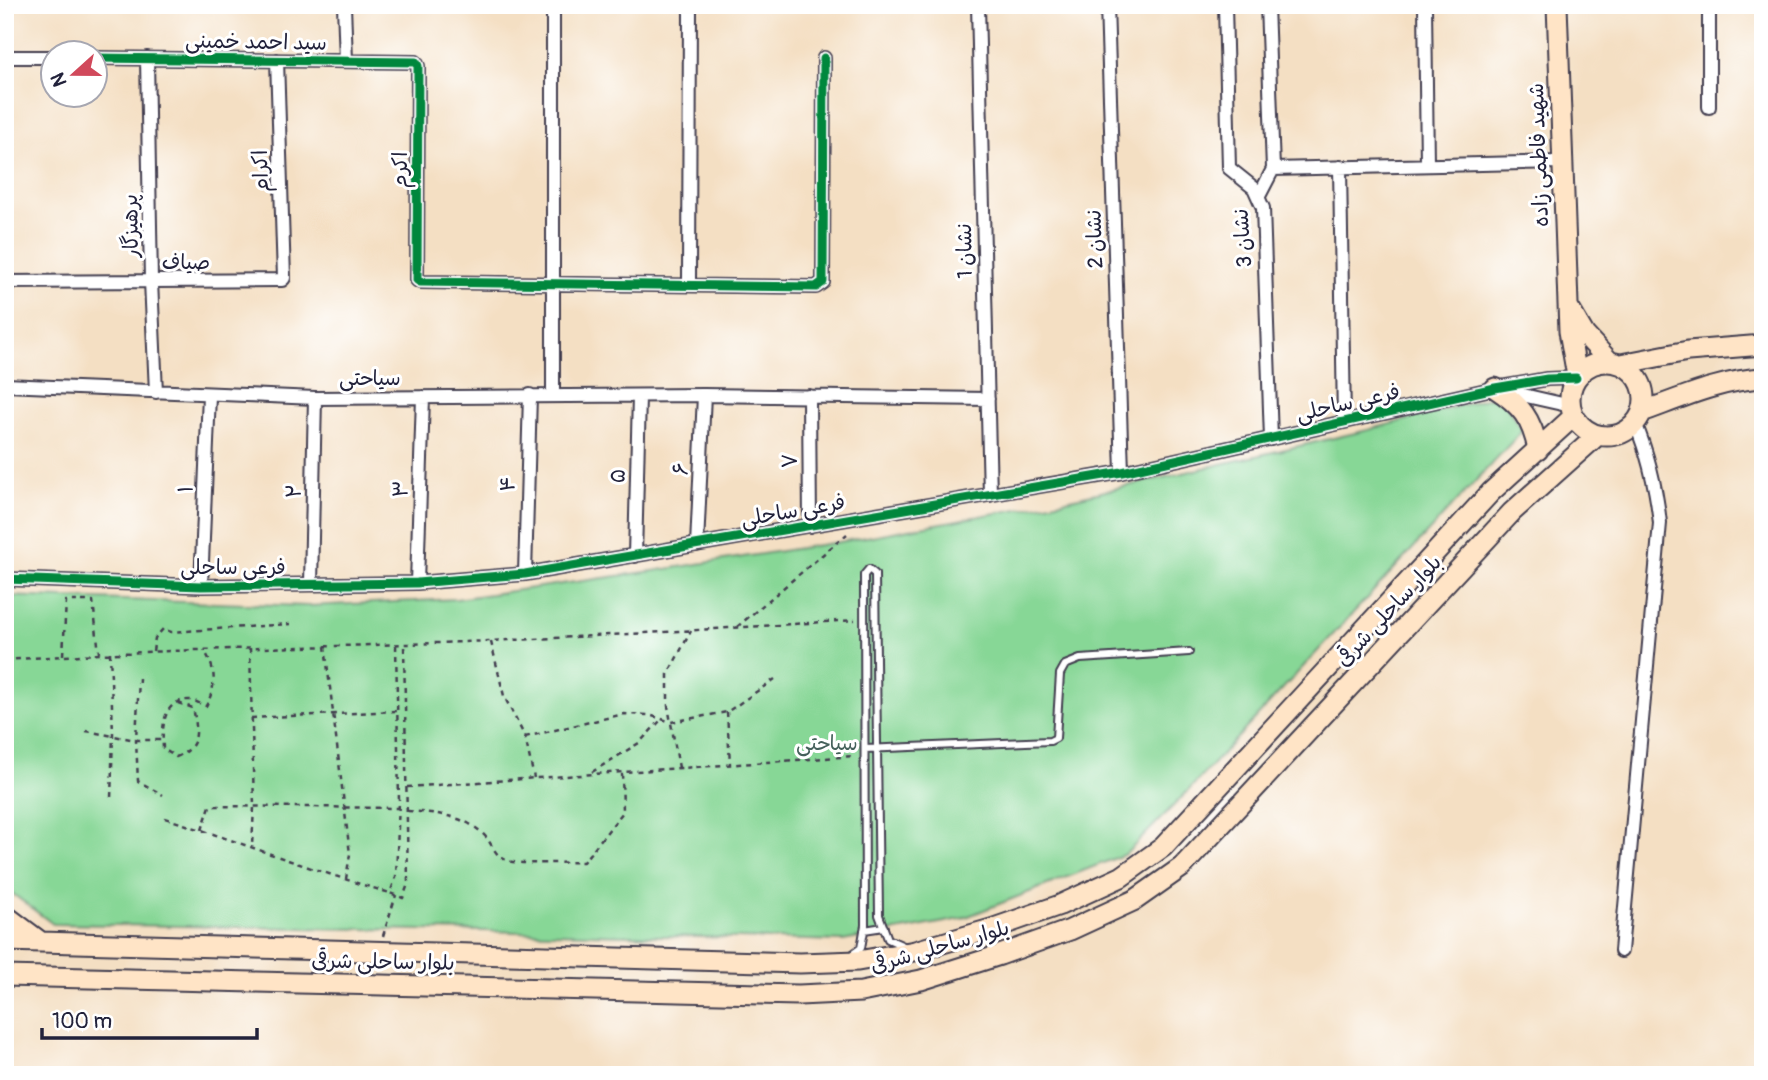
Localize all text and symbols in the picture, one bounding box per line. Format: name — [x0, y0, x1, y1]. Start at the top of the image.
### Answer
street label: سید احمد خمینی — [185, 27, 327, 57]
north arrow — [38, 38, 108, 108]
text: N — [46, 69, 73, 90]
street label: شهید فاطمی زاده — [1523, 82, 1555, 228]
street label: اکرام — [247, 149, 277, 193]
street label: اکرم — [387, 151, 416, 189]
street label: پرهیزگار — [117, 194, 145, 259]
street label: نشان 3 — [1227, 208, 1259, 268]
street label: نشان 2 — [1080, 209, 1110, 269]
street label: نشان 1 — [951, 223, 979, 279]
street label: صیاف — [162, 249, 210, 276]
street label: سیاحتی — [339, 365, 401, 392]
street label: فرعی ساحلی — [1294, 378, 1402, 428]
street label: ۷ — [777, 454, 804, 468]
street label: ۶ — [667, 462, 695, 476]
street label: ۵ — [604, 468, 632, 484]
street label: ۴ — [494, 476, 522, 492]
street label: ۳ — [387, 480, 415, 498]
street label: ۱ — [172, 484, 200, 494]
street label: ۲ — [280, 484, 308, 498]
street label: فرعی ساحلی — [739, 489, 847, 533]
street label: بلوار ساحلی شرقی — [1330, 549, 1448, 673]
street label: فرعی ساحلی — [180, 554, 286, 581]
park label: سیاحتی — [796, 730, 858, 757]
street label: بلوار ساحلی شرقی — [867, 914, 1013, 980]
street label: بلوار ساحلی شرقی — [311, 947, 455, 977]
scale bar — [42, 996, 257, 1040]
text: 100 m — [52, 1008, 112, 1035]

